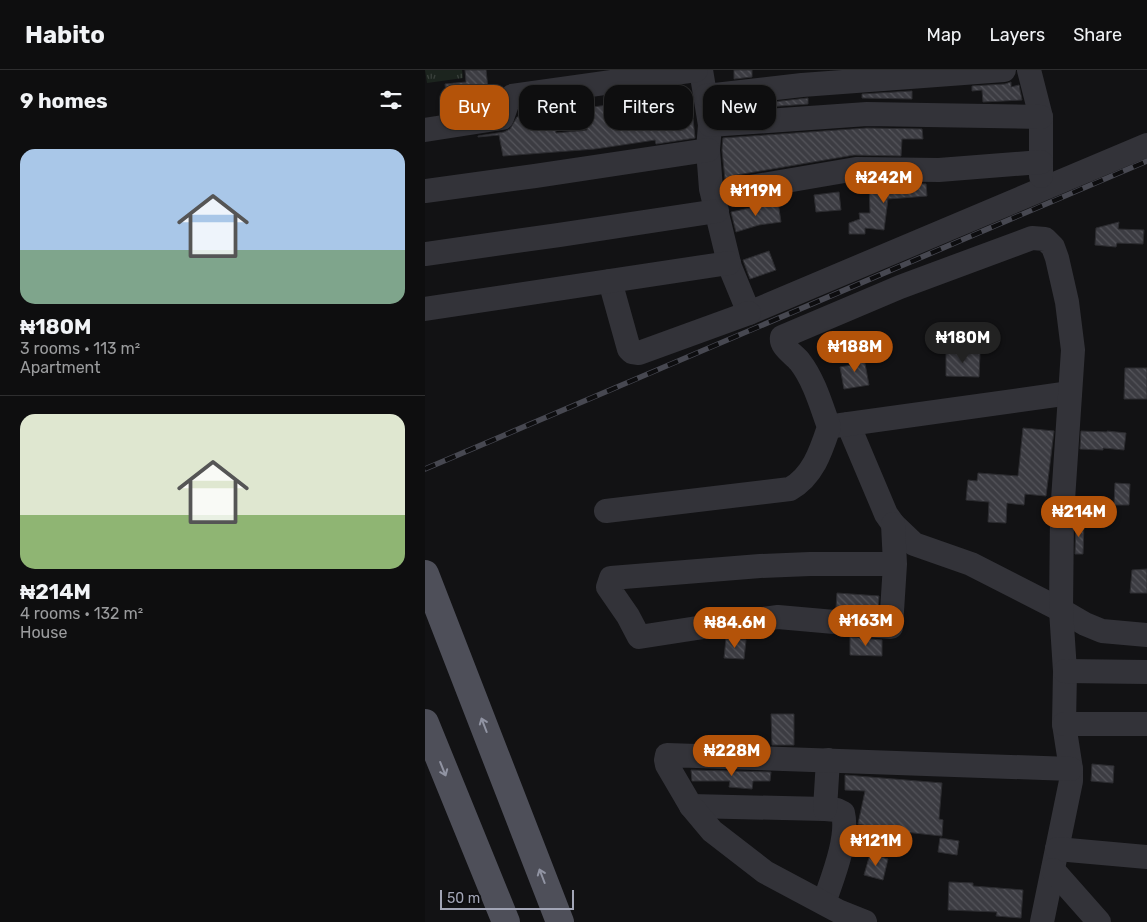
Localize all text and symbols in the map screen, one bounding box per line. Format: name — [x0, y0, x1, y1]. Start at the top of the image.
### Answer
text: Habito — [25, 21, 105, 49]
text: Map — [927, 24, 962, 46]
text: Layers — [990, 24, 1045, 46]
text: Share — [1073, 24, 1122, 46]
chip: Buy — [440, 85, 509, 130]
chip: Rent — [519, 85, 594, 130]
chip: Filters — [604, 85, 693, 130]
chip: New — [703, 85, 776, 130]
icon: filters — [377, 86, 405, 114]
text: 9 homes — [20, 88, 108, 113]
pin: ₦242M — [849, 162, 919, 204]
text: ₦242M — [856, 168, 912, 187]
pin: ₦119M — [721, 174, 791, 217]
icon: home — [168, 181, 258, 271]
text: ₦119M — [731, 181, 781, 200]
text: ₦180M — [20, 314, 92, 339]
pin: ₦180M — [928, 322, 998, 364]
text: ₦180M — [936, 328, 990, 347]
pin: ₦188M — [820, 330, 890, 373]
text: ₦188M — [828, 337, 882, 356]
text: 3 rooms · 113 m² — [20, 339, 140, 358]
text: Apartment — [20, 358, 100, 377]
icon: home — [168, 447, 258, 537]
pin: ₦214M — [1044, 496, 1114, 538]
text: ₦214M — [1052, 502, 1106, 521]
text: ₦214M — [20, 579, 91, 604]
text: 4 rooms · 132 m² — [20, 604, 143, 623]
pin: ₦163M — [831, 604, 901, 647]
pin: ₦84.6M — [694, 606, 776, 649]
text: ₦163M — [839, 611, 893, 630]
text: ₦84.6M — [704, 613, 766, 632]
text: House — [20, 623, 67, 642]
one-way arrow — [479, 718, 488, 733]
pin: ₦228M — [697, 734, 767, 777]
text: ₦228M — [704, 741, 760, 760]
one-way arrow — [439, 761, 449, 776]
pin: ₦121M — [841, 824, 911, 867]
text: ₦121M — [850, 831, 902, 850]
one-way arrow — [537, 869, 546, 885]
scale bar — [440, 887, 574, 910]
text: 50 m — [447, 890, 480, 907]

